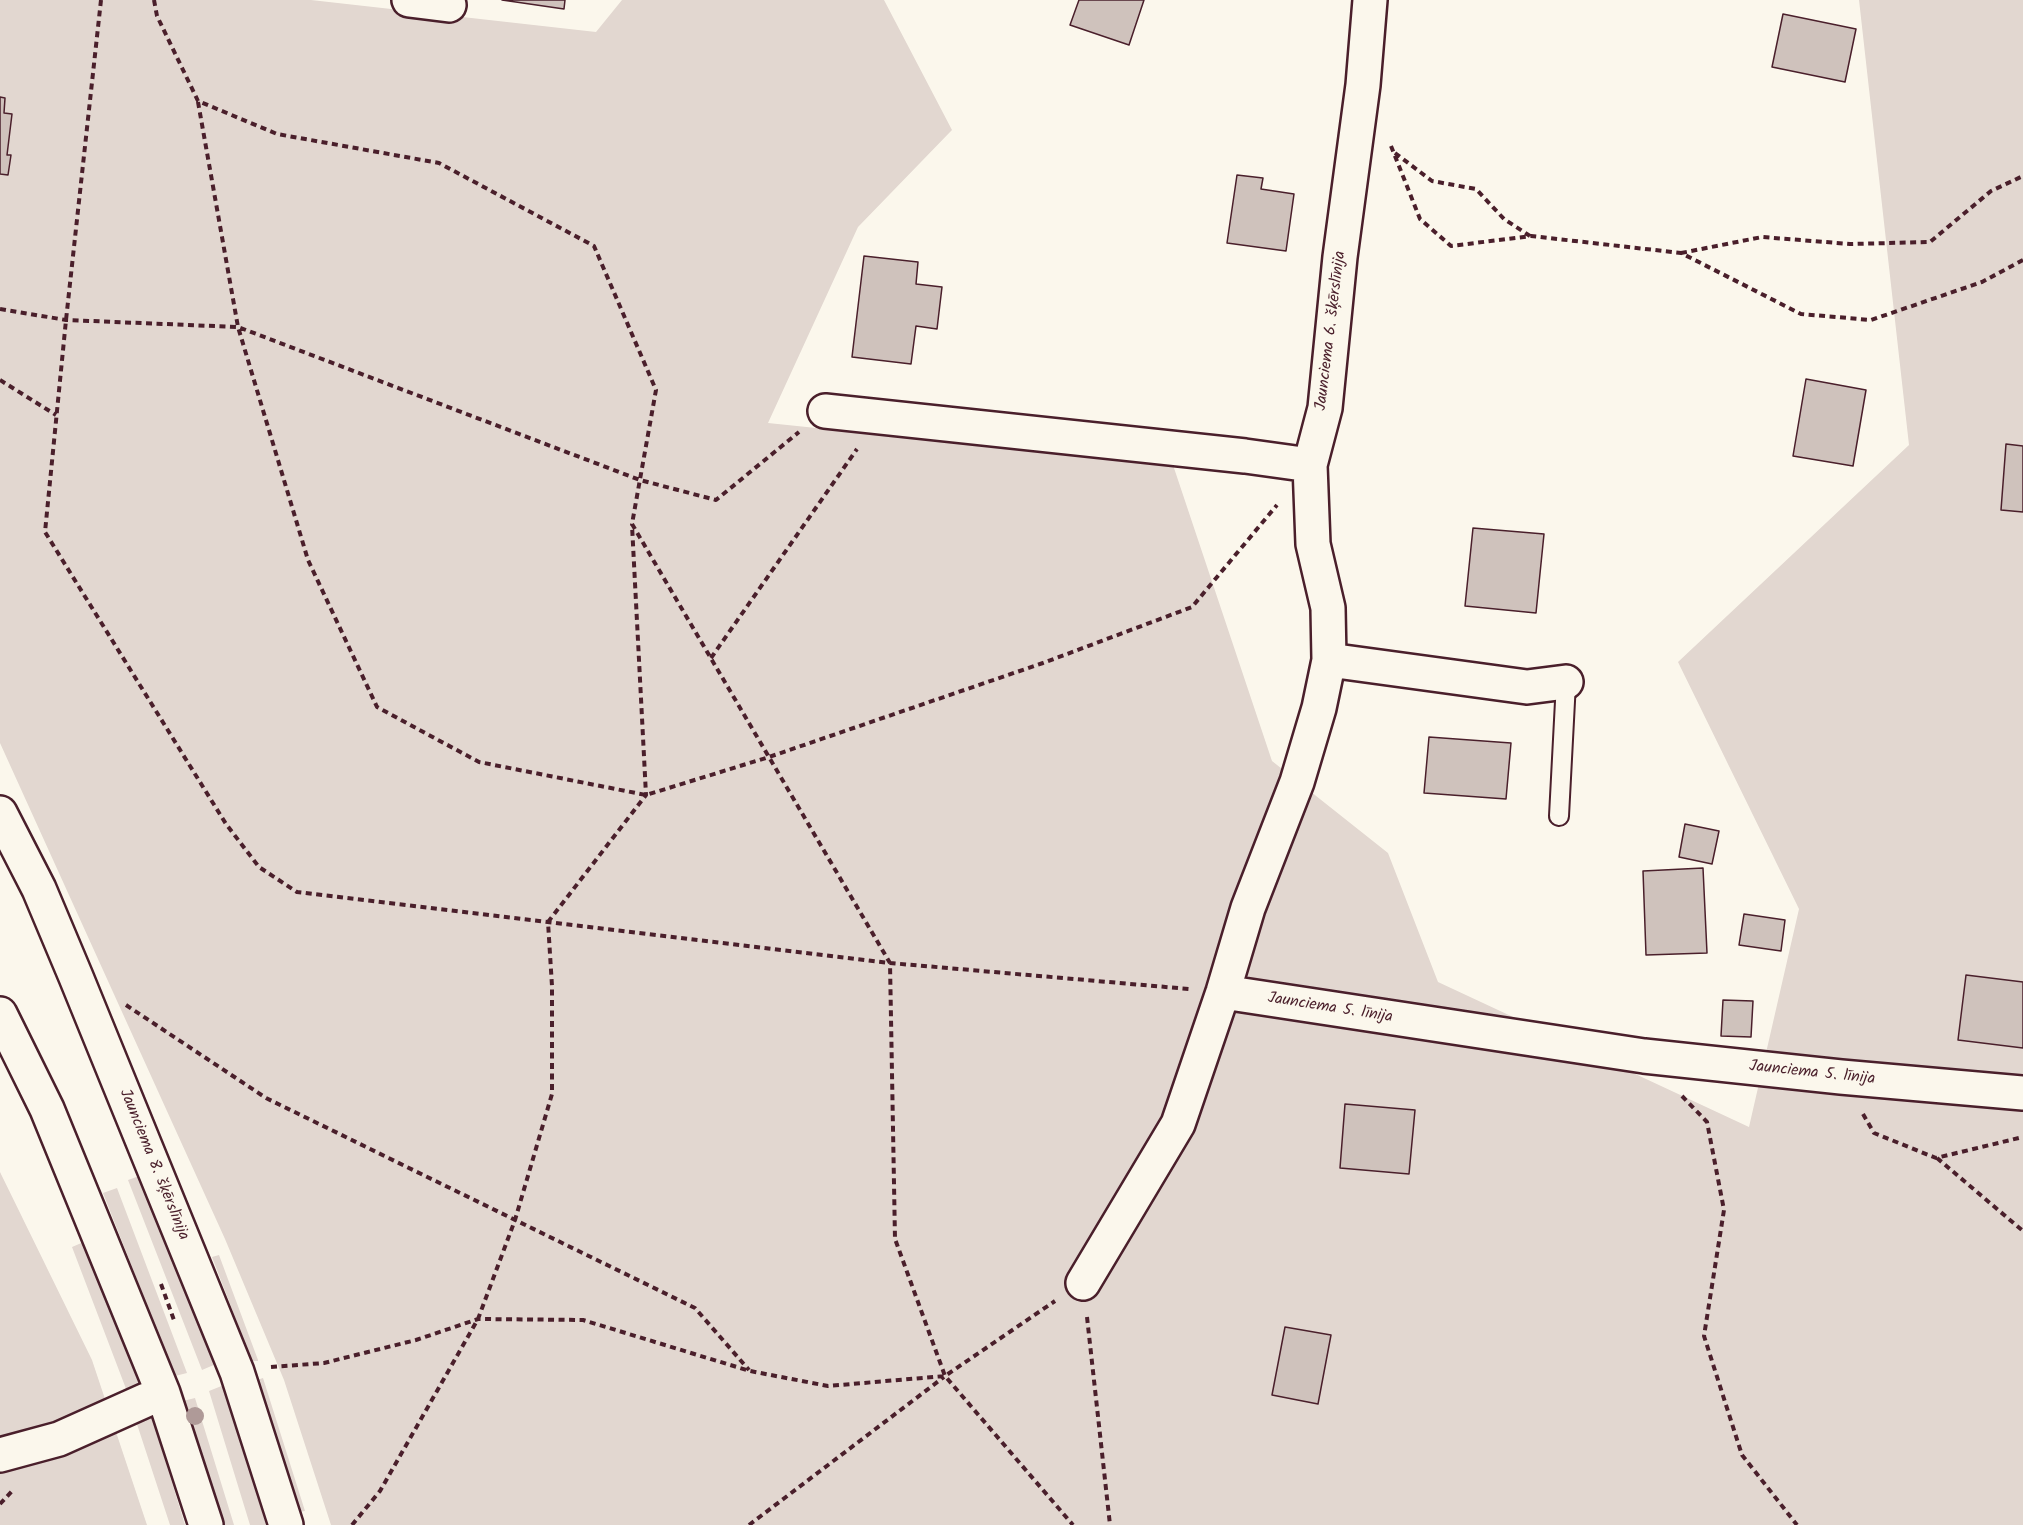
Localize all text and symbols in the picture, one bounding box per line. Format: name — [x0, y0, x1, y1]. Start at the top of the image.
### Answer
street label: Jaunciema 6. šķērslīnija — [1313, 250, 1351, 412]
street label: Jaunciema 5. līnija — [1266, 990, 1394, 1028]
street label: Jaunciema 5. līnija — [1748, 1058, 1876, 1090]
street label: Jaunciema 8. šķērslīnija — [114, 1087, 192, 1243]

